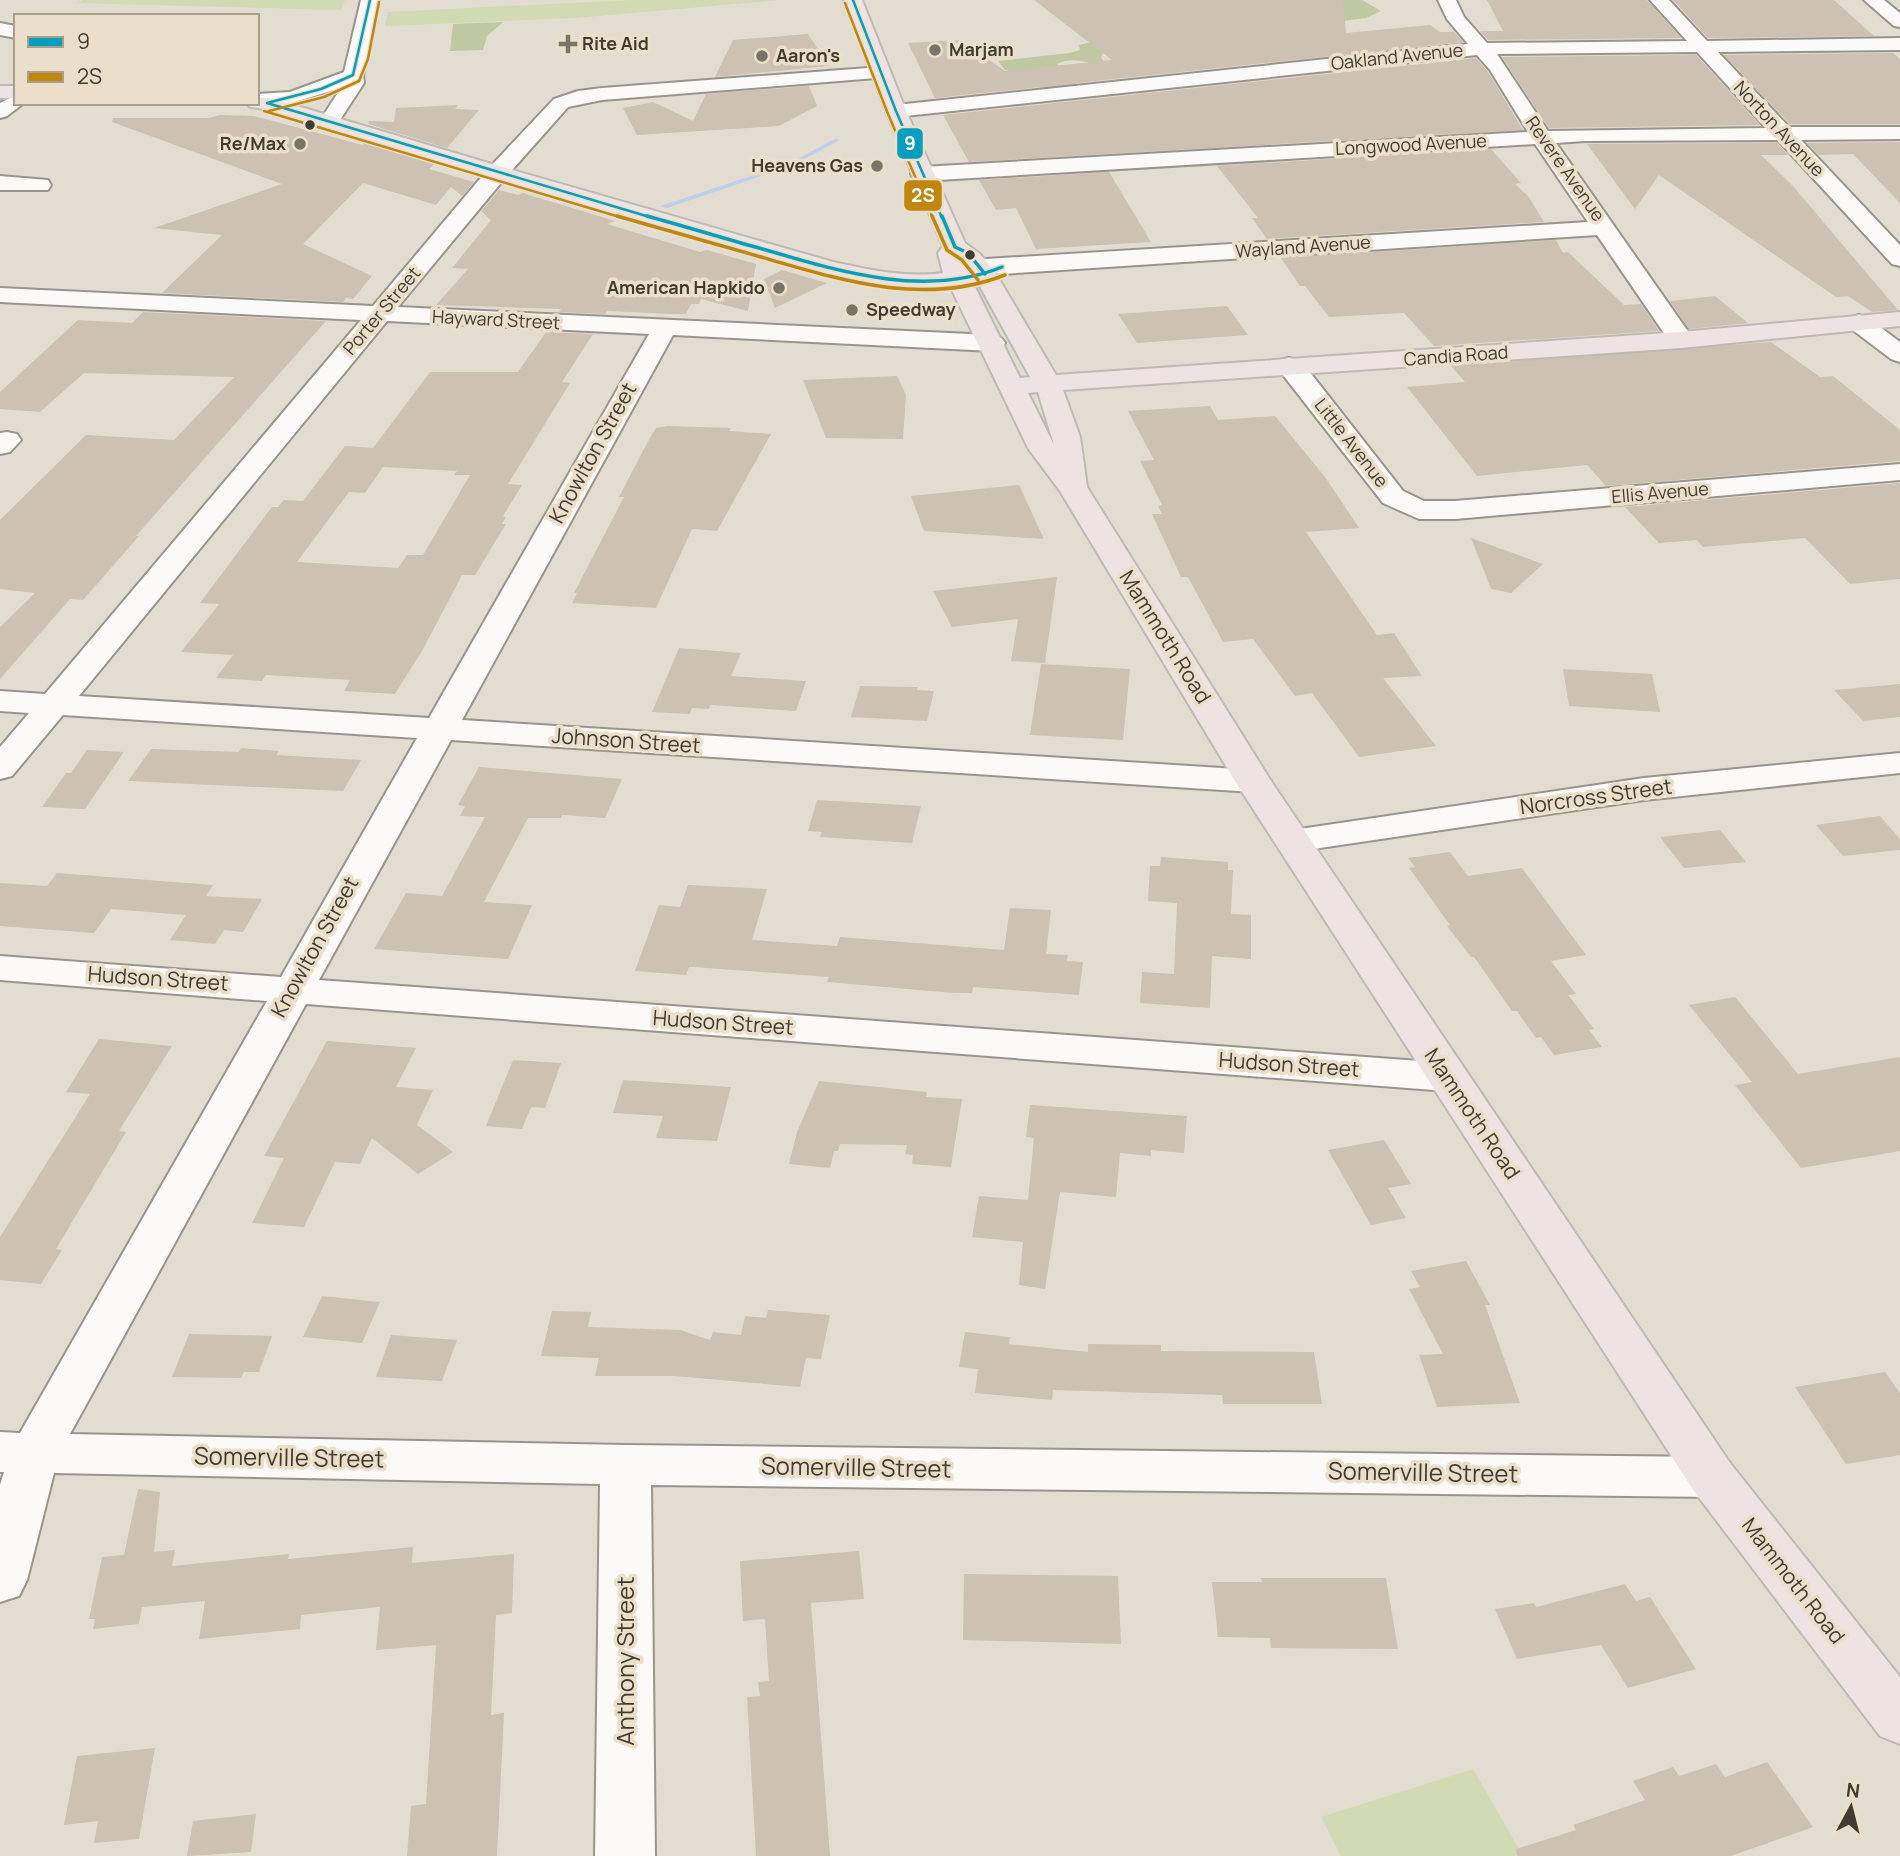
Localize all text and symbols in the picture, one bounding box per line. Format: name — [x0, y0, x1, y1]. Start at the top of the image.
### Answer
legend — [14, 14, 259, 105]
text: 9 — [77, 27, 90, 55]
place label: Rite Aid — [582, 31, 649, 55]
marker: Rite Aid — [560, 36, 576, 52]
place label: Marjam — [949, 37, 1014, 61]
street label: Oakland Avenue — [1330, 37, 1464, 75]
marker: Marjam — [927, 42, 943, 58]
place label: Aaron's — [776, 43, 840, 67]
marker: Aaron's — [754, 48, 770, 64]
text: 2S — [77, 62, 102, 90]
street label: Norton Avenue — [1729, 75, 1830, 181]
street label: Revere Avenue — [1521, 111, 1611, 226]
unlabelled marker — [303, 118, 317, 132]
line badge: 9 — [896, 127, 924, 160]
street label: Longwood Avenue — [1335, 128, 1487, 160]
text: 9 — [904, 130, 916, 156]
place label: Re/Max — [220, 131, 286, 155]
marker: Re/Max — [292, 136, 308, 152]
place label: Heavens Gas — [751, 153, 863, 177]
marker: Heavens Gas — [869, 158, 885, 174]
line badge: 2S — [903, 179, 943, 212]
text: 2S — [911, 182, 935, 208]
street label: Wayland Avenue — [1234, 229, 1371, 263]
unlabelled marker — [963, 248, 977, 262]
street label: Porter Street — [337, 261, 425, 360]
place label: American Hapkido — [607, 275, 765, 299]
marker: American Hapkido — [771, 280, 787, 296]
place label: Speedway — [866, 297, 956, 321]
marker: Speedway — [844, 302, 860, 318]
street label: Hayward Street — [432, 304, 561, 334]
street label: Candia Road — [1403, 339, 1509, 371]
street label: Knowlton Street — [542, 377, 642, 528]
street label: Little Avenue — [1309, 393, 1394, 492]
street label: Ellis Avenue — [1610, 476, 1710, 508]
street label: Mammoth Road — [1114, 565, 1218, 708]
street label: Johnson Street — [551, 721, 701, 759]
street label: Norcross Street — [1518, 771, 1674, 821]
street label: Knowlton Street — [264, 871, 364, 1022]
street label: Hudson Street — [87, 959, 229, 997]
street label: Hudson Street — [652, 1003, 794, 1041]
street label: Mammoth Road — [1419, 1043, 1527, 1184]
street label: Hudson Street — [1218, 1045, 1360, 1083]
street label: Somerville Street — [194, 1438, 384, 1475]
street label: Somerville Street — [761, 1448, 951, 1485]
street label: Somerville Street — [1328, 1453, 1518, 1490]
street label: Mammoth Road — [1736, 1512, 1852, 1649]
street label: Anthony Street — [608, 1576, 641, 1746]
north arrow — [1816, 1772, 1886, 1842]
text: N — [1845, 1776, 1861, 1804]

